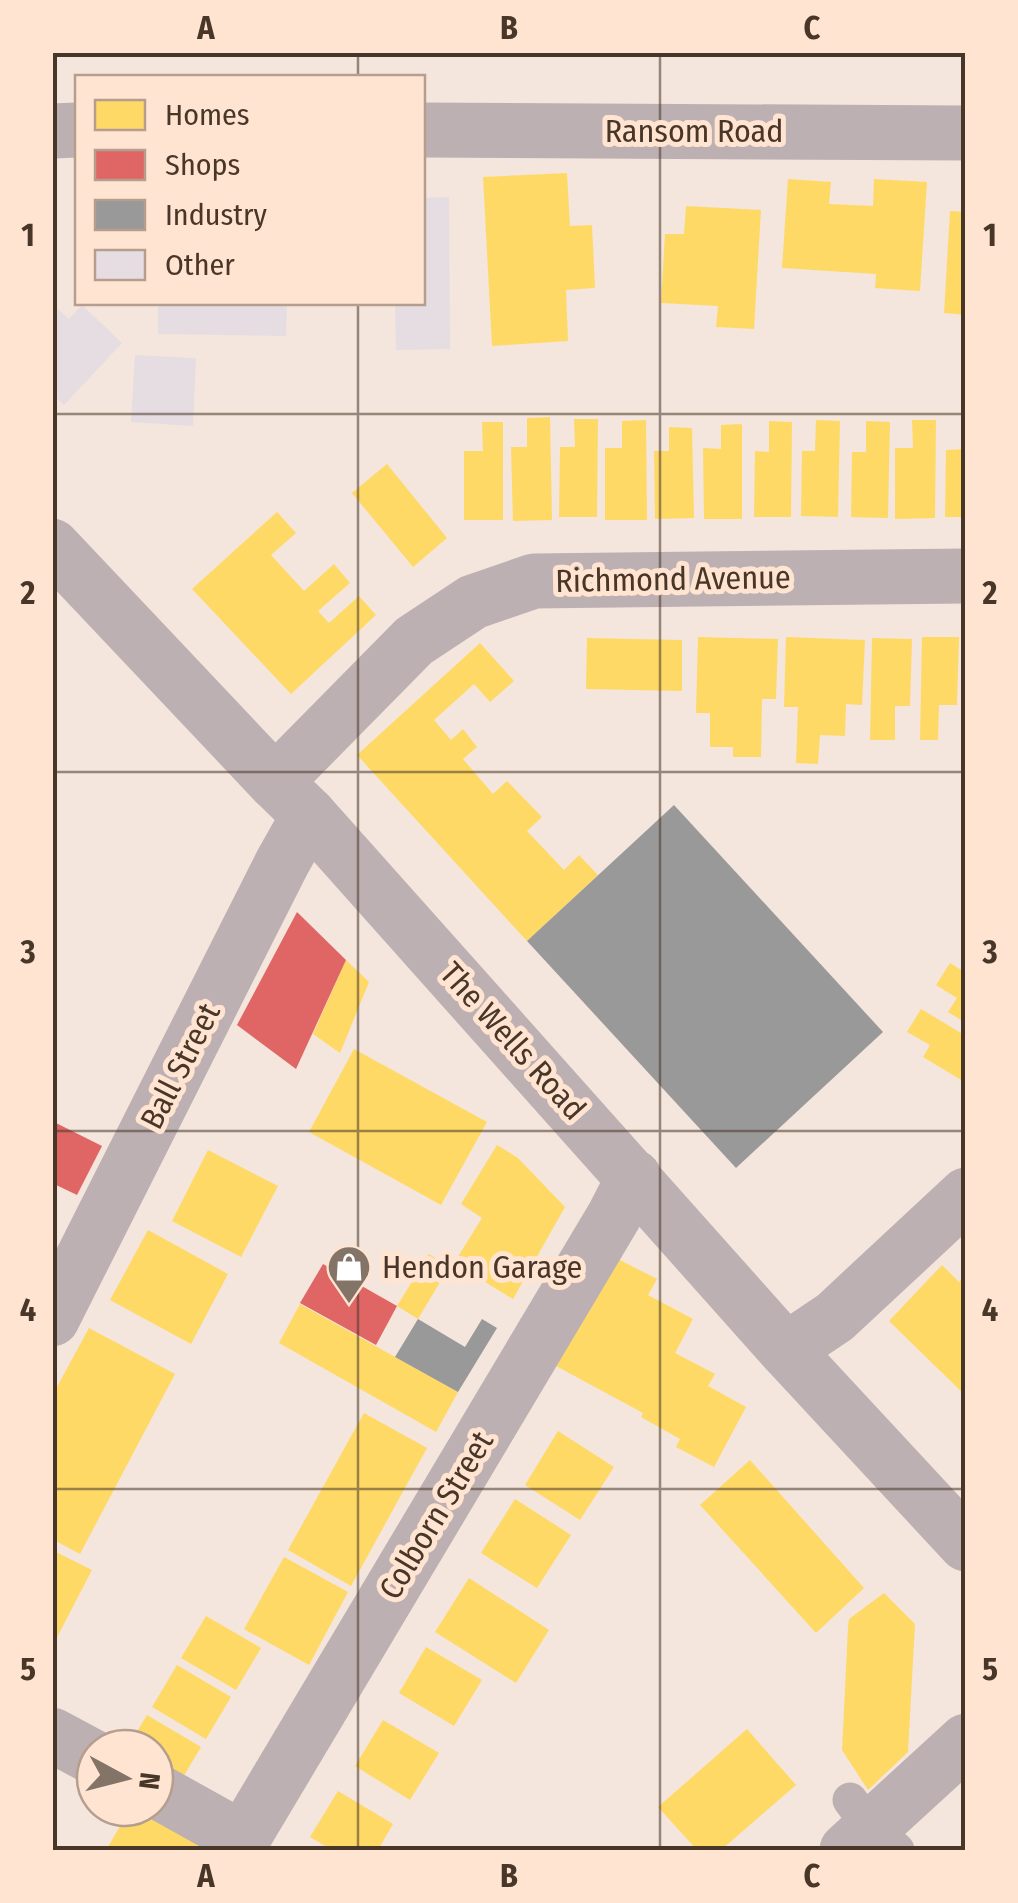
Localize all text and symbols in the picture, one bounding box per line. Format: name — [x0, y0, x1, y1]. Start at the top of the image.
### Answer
text: A — [196, 9, 215, 47]
text: B — [500, 9, 518, 47]
text: C — [804, 9, 821, 47]
legend — [75, 75, 425, 305]
text: Homes — [165, 97, 250, 133]
street label: Ransom Road — [605, 112, 783, 150]
text: Shops — [165, 147, 240, 183]
text: Industry — [165, 197, 268, 233]
text: 1 — [21, 216, 35, 254]
text: 1 — [983, 216, 997, 254]
text: Other — [165, 247, 235, 283]
street label: Richmond Avenue — [555, 558, 791, 600]
text: 2 — [20, 574, 36, 612]
text: 2 — [982, 574, 998, 612]
text: 3 — [19, 933, 36, 971]
text: 3 — [981, 933, 998, 971]
street label: The Wells Road — [432, 954, 594, 1128]
street label: Ball Street — [132, 996, 228, 1135]
shop icon: Hendon Garage — [326, 1244, 372, 1305]
place label: Hendon Garage — [382, 1248, 582, 1286]
text: 4 — [20, 1291, 36, 1329]
text: 4 — [982, 1291, 998, 1329]
street label: Colborn Street — [371, 1424, 501, 1606]
text: 5 — [20, 1650, 36, 1688]
text: 5 — [982, 1650, 998, 1688]
north arrow — [75, 1728, 175, 1828]
text: N — [132, 1771, 167, 1791]
text: A — [196, 1857, 215, 1895]
text: B — [500, 1857, 518, 1895]
text: C — [804, 1857, 821, 1895]

